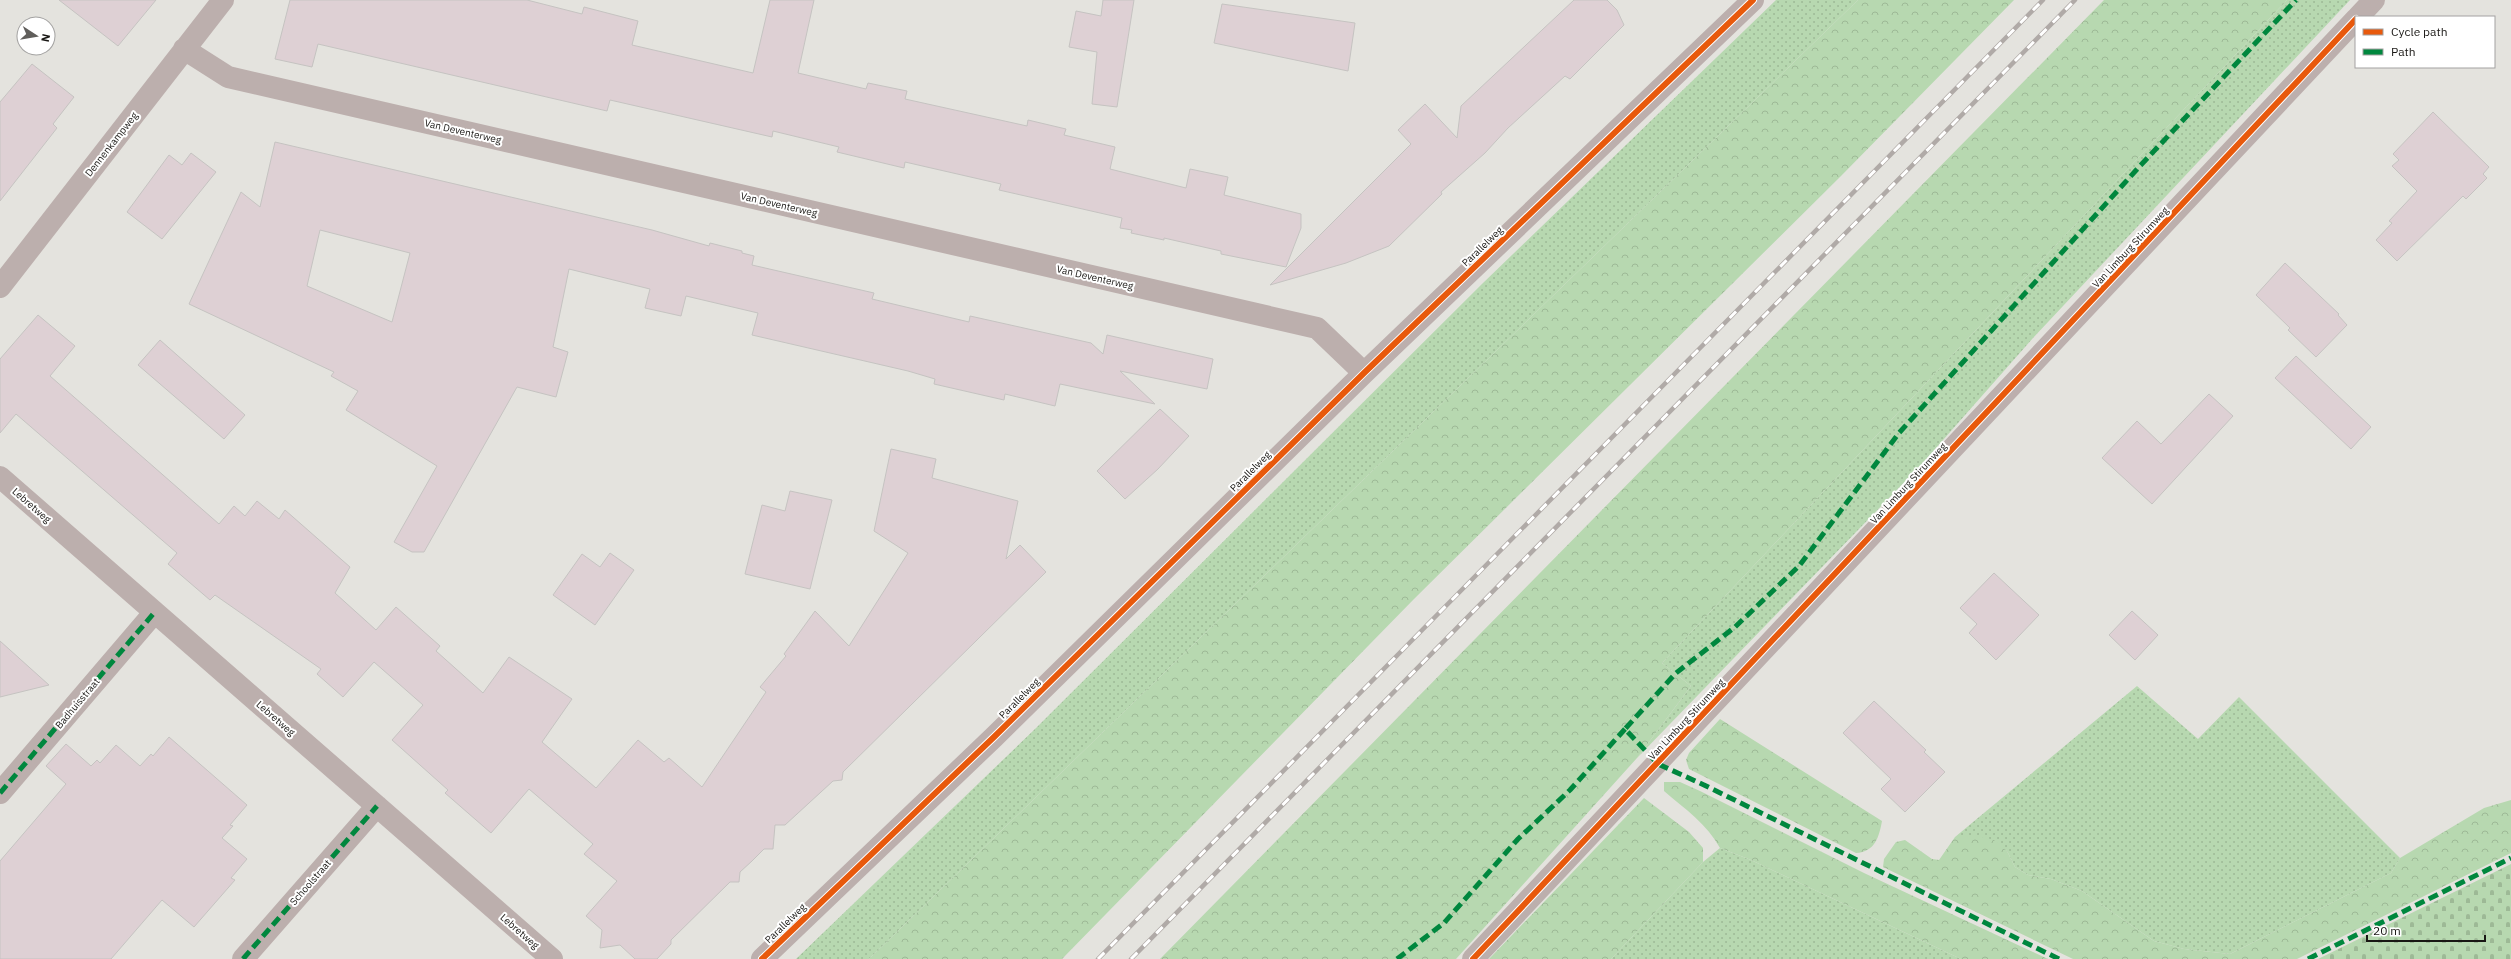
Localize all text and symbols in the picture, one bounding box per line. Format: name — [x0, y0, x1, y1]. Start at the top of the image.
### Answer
north arrow — [16, 16, 56, 56]
legend — [2355, 16, 2495, 68]
text: Cycle path — [2391, 24, 2448, 39]
text: N — [38, 33, 53, 43]
text: Path — [2391, 44, 2416, 59]
street label: Dennenkampweg — [82, 109, 141, 179]
street label: Van Deventerweg — [423, 116, 503, 147]
street label: Van Deventerweg — [739, 189, 819, 220]
street label: Van Limburg Stirumweg — [2089, 204, 2172, 291]
street label: Parallelweg — [1459, 223, 1506, 269]
street label: Van Deventerweg — [1055, 262, 1135, 293]
street label: Van Limburg Stirumweg — [1867, 440, 1950, 527]
street label: Parallelweg — [1227, 448, 1274, 494]
street label: Lebretweg — [10, 485, 54, 526]
street label: Badhuisstraat — [52, 675, 103, 731]
street label: Parallelweg — [996, 675, 1043, 721]
street label: Van Limburg Stirumweg — [1645, 676, 1728, 763]
street label: Lebretweg — [254, 698, 298, 739]
street label: Schoolstraat — [287, 856, 334, 908]
street label: Parallelweg — [762, 900, 809, 946]
street label: Lebretweg — [498, 911, 542, 952]
scale bar — [2367, 917, 2485, 943]
text: 20 m — [2373, 923, 2401, 938]

